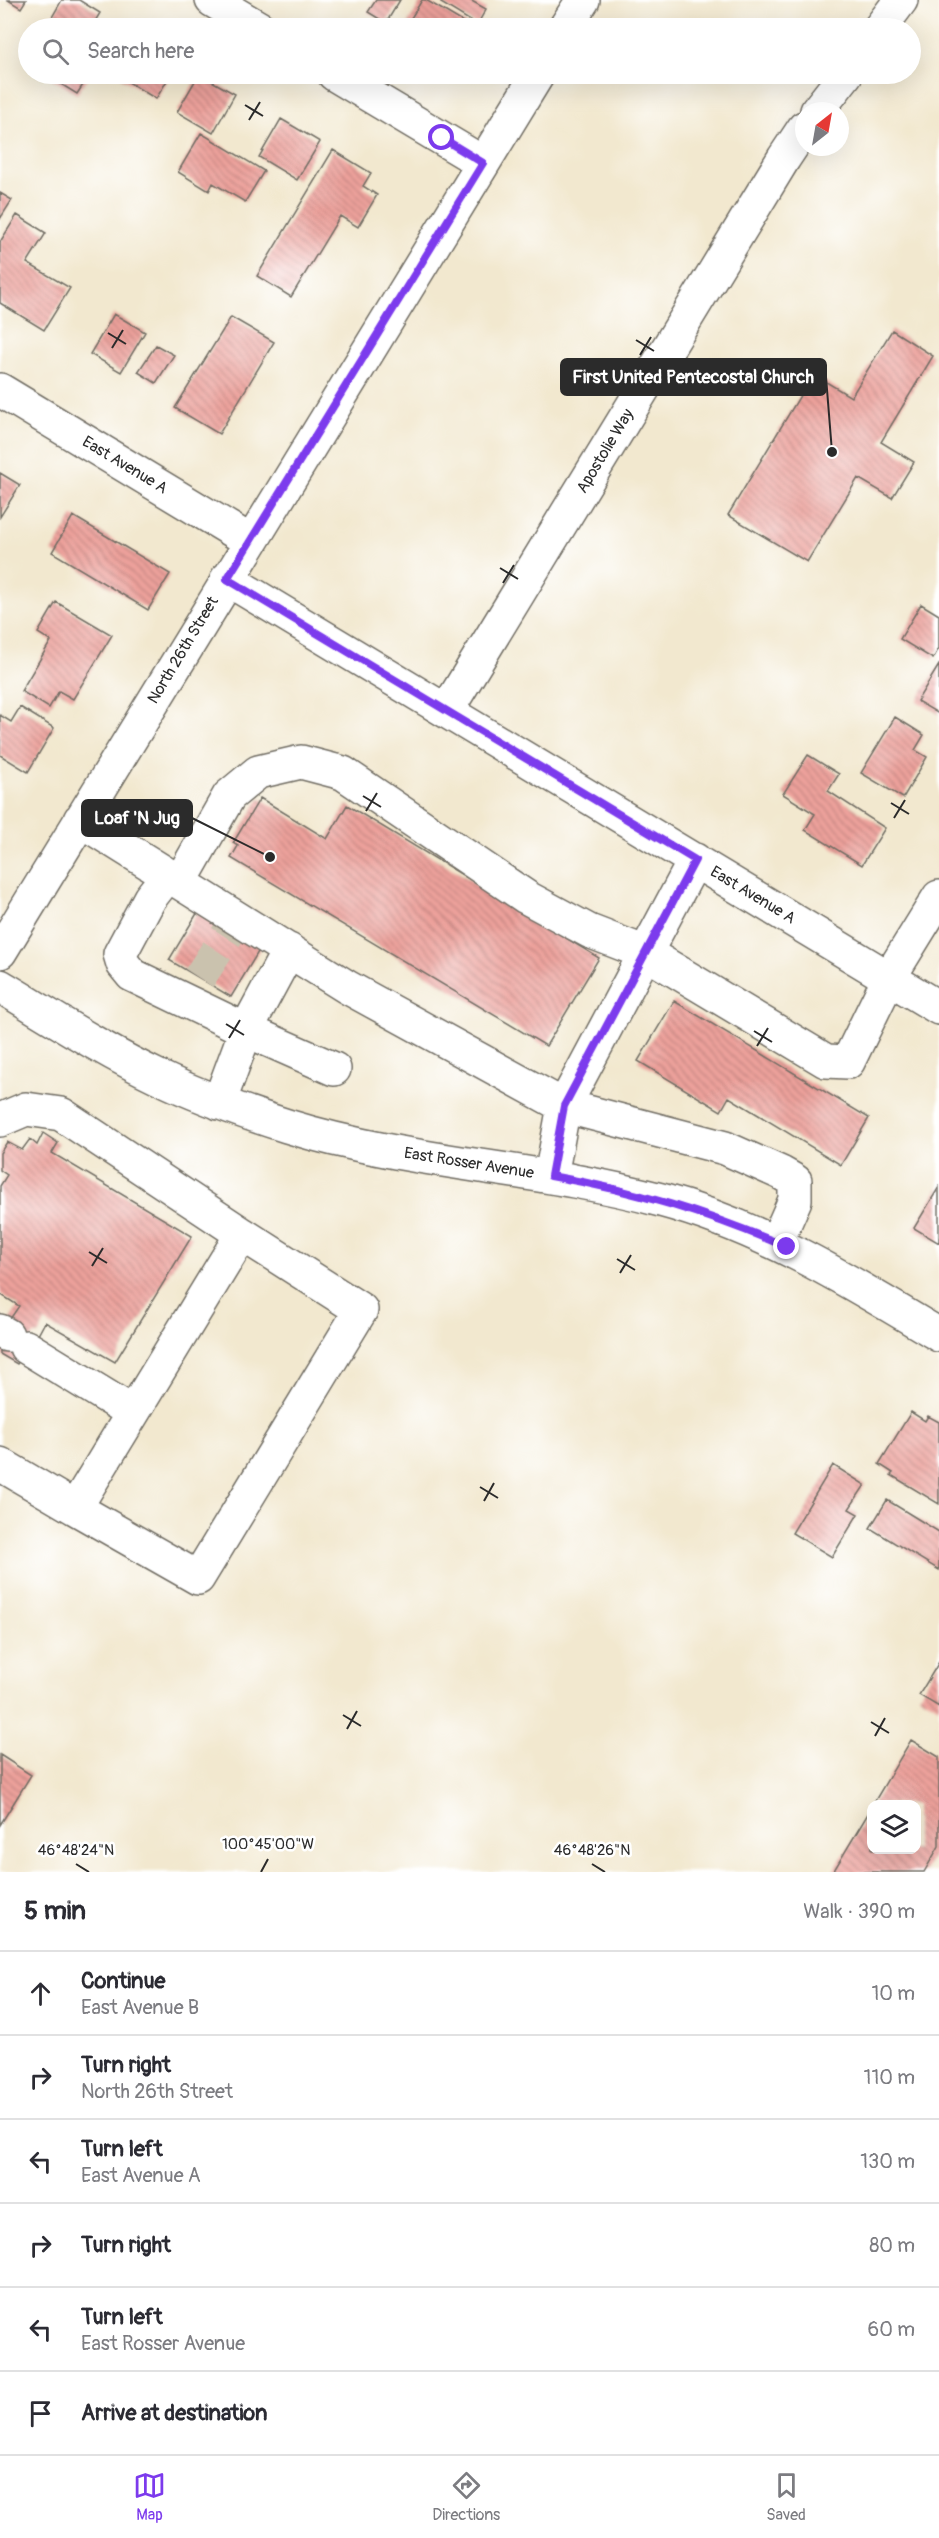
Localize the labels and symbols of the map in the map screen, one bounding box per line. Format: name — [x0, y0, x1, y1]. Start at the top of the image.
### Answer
north arrow — [795, 102, 849, 156]
route start — [428, 124, 454, 150]
callout: First United Pentecostal Church — [561, 359, 826, 395]
text: First United Pentecostal Church — [572, 366, 814, 389]
street label: Apostolie Way — [572, 405, 638, 497]
street label: East Avenue A — [79, 432, 171, 498]
street label: North 26th Street — [143, 592, 223, 707]
callout: Loaf 'N Jug — [82, 800, 192, 836]
text: Loaf 'N Jug — [94, 807, 180, 830]
street label: East Avenue A — [707, 862, 799, 928]
street label: East Rosser Avenue — [403, 1143, 535, 1183]
route end — [773, 1233, 799, 1259]
text: 100°45'00"W — [222, 1835, 314, 1854]
text: 46°48'24"N — [38, 1841, 114, 1860]
text: 46°48'26"N — [554, 1841, 630, 1860]

